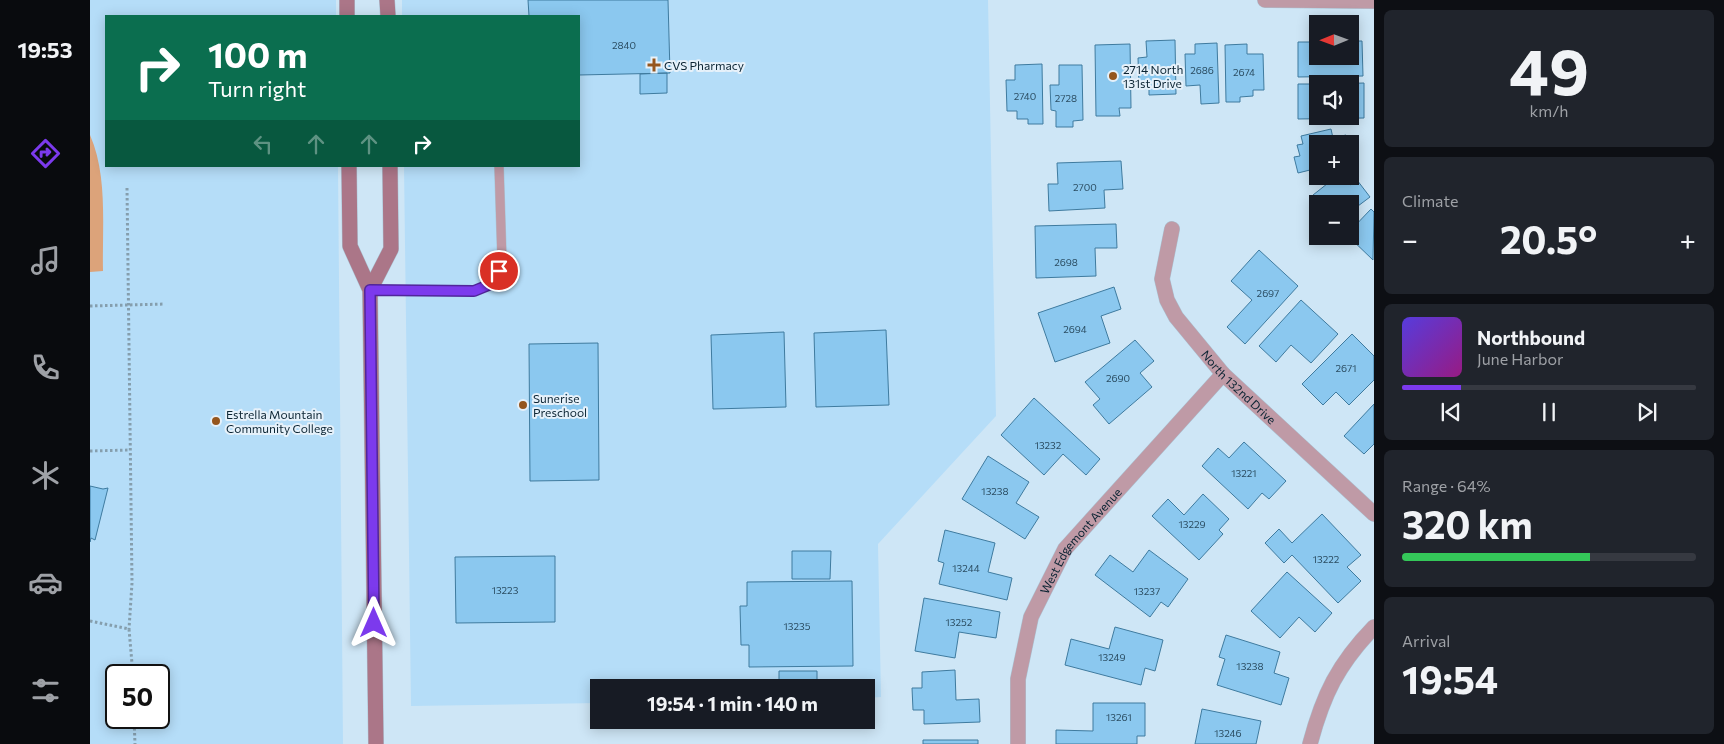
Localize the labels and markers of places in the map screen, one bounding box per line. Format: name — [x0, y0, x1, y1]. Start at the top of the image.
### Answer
place label: CVS Pharmacy — [664, 58, 744, 72]
marker: CVS Pharmacy — [648, 59, 660, 71]
place label: 2714 North 131st Drive — [1123, 62, 1183, 90]
marker: 2714 North 131st Drive — [1107, 70, 1119, 82]
pin — [478, 250, 520, 292]
place label: Sunerise Preschool — [533, 391, 587, 419]
marker: Sunerise Preschool — [517, 399, 529, 411]
place label: Estrella Mountain Community College — [226, 407, 333, 435]
marker: Estrella Mountain Community College — [210, 415, 222, 427]

